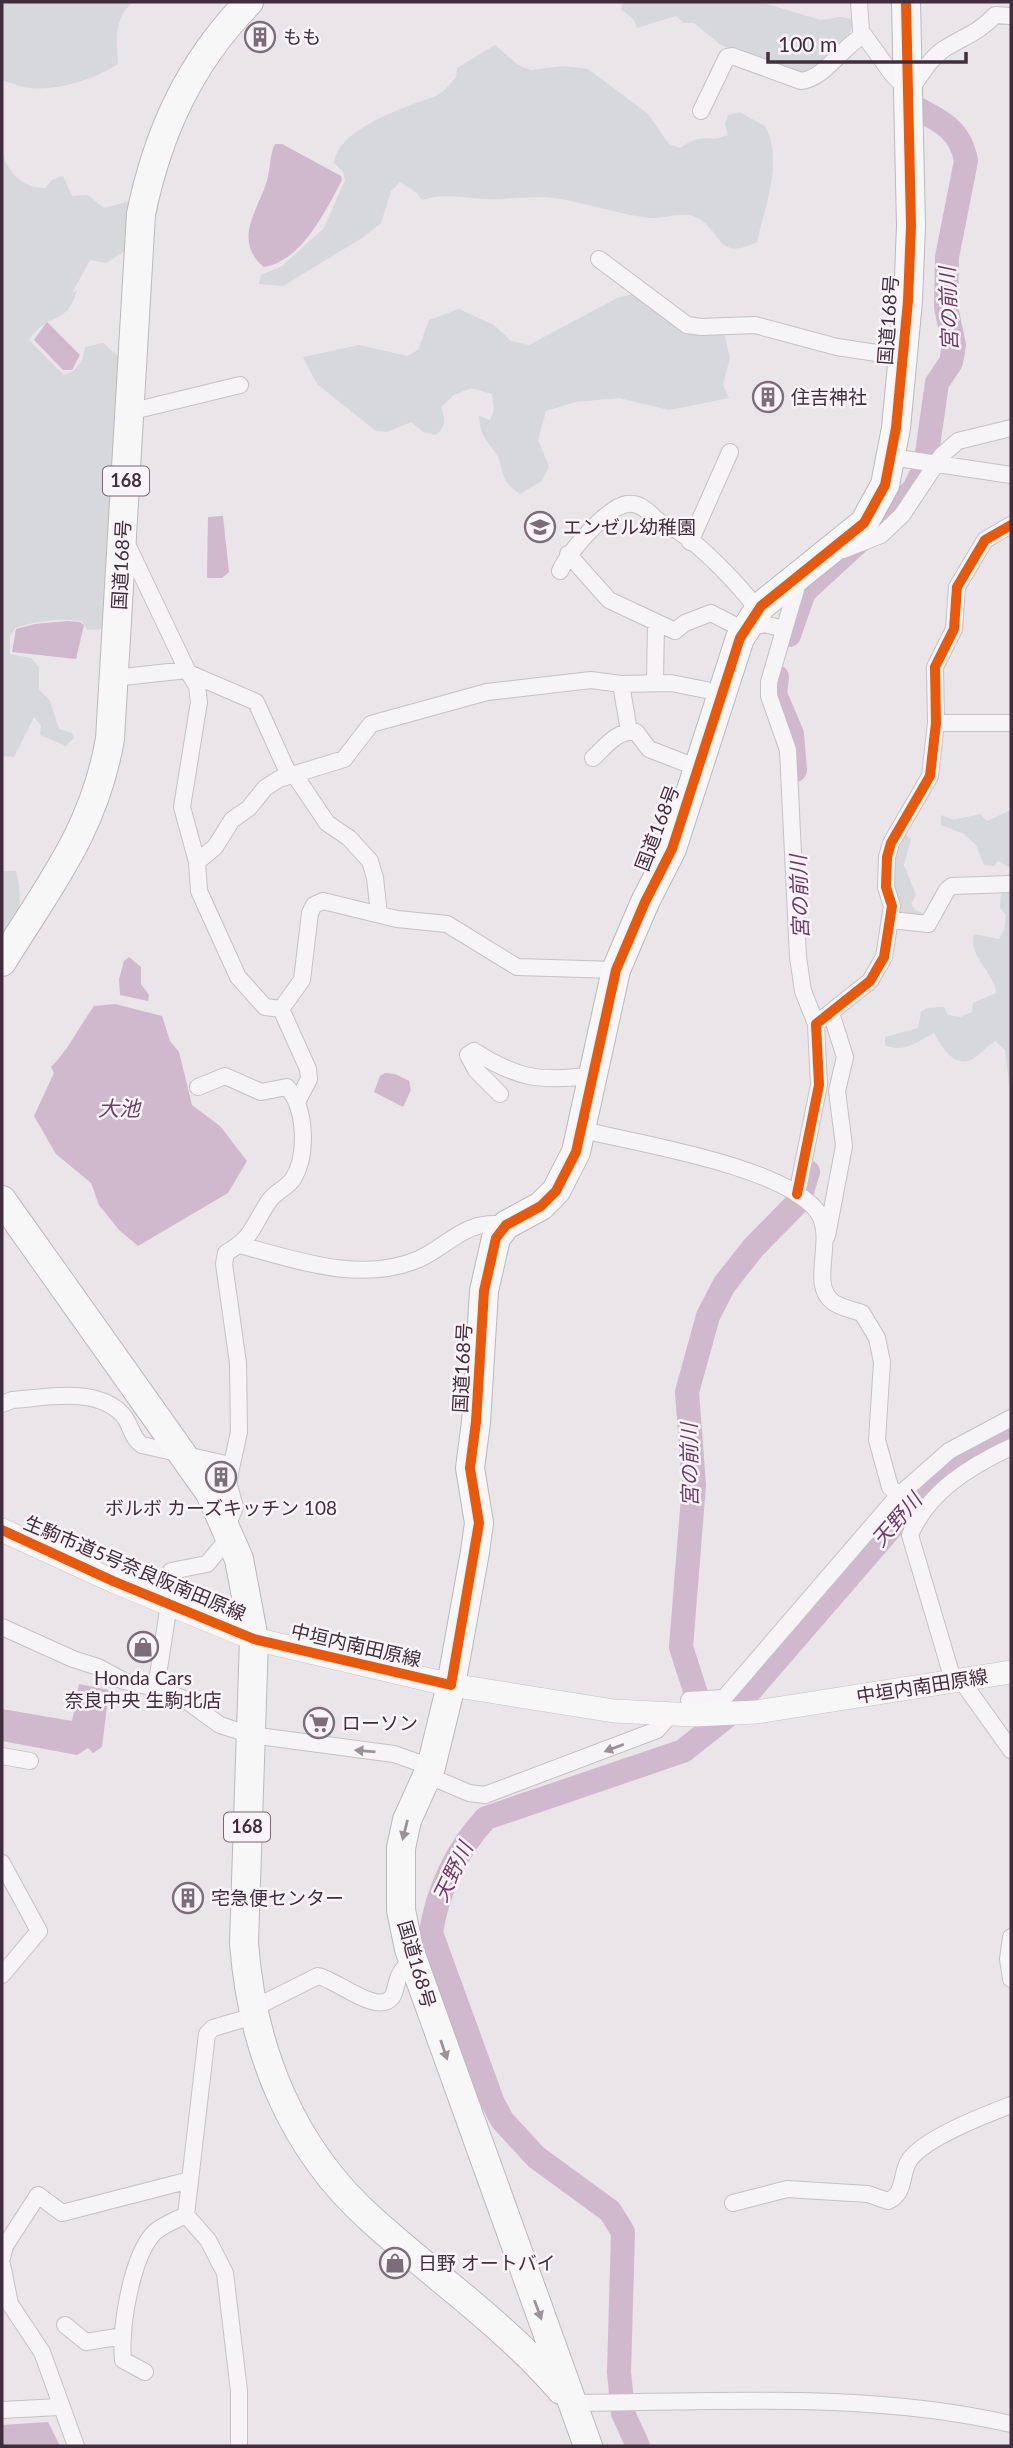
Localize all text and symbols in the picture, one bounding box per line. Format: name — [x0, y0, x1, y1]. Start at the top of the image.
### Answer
building icon: もも — [243, 20, 277, 54]
scale bar — [768, 21, 966, 65]
place label: もも — [283, 25, 321, 48]
text: 100 m — [778, 31, 837, 56]
water label: 宮の前川 — [933, 265, 961, 351]
street label: 国道168号 — [873, 274, 902, 366]
building icon: 住吉神社 — [751, 380, 785, 414]
place label: 住吉神社 — [791, 385, 867, 408]
road number: 168 — [103, 466, 149, 495]
school or university icon: エンゼル幼稚園 — [523, 510, 557, 544]
place label: エンゼル幼稚園 — [563, 515, 696, 538]
street label: 国道168号 — [107, 519, 134, 611]
street label: 国道168号 — [630, 782, 683, 874]
water label: 宮の前川 — [784, 853, 812, 939]
water label: 大池 — [98, 1095, 142, 1120]
street label: 国道168号 — [448, 1322, 475, 1414]
water label: 宮の前川 — [675, 1421, 702, 1507]
building icon: ボルボ カーズキッチン 108 — [204, 1460, 238, 1494]
water label: 天野川 — [866, 1486, 927, 1551]
place label: ボルボ カーズキッチン 108 — [105, 1496, 337, 1519]
street label: 生駒市道5号奈良阪南田原線 — [21, 1510, 250, 1625]
street label: 中垣内南田原線 — [289, 1618, 424, 1671]
shop icon: Honda Cars 奈良中央 生駒北店 — [126, 1630, 160, 1664]
street label: 中垣内南田原線 — [854, 1664, 989, 1707]
place label: Honda Cars 奈良中央 生駒北店 — [65, 1666, 221, 1711]
supermarket icon: ローソン — [302, 1706, 336, 1740]
place label: ローソン — [342, 1711, 418, 1734]
one-way arrow — [603, 1742, 624, 1753]
one-way arrow — [354, 1746, 376, 1757]
road number: 168 — [224, 1812, 270, 1842]
one-way arrow — [399, 1819, 410, 1841]
water label: 天野川 — [427, 1836, 478, 1905]
building icon: 宅急便センター — [171, 1881, 205, 1915]
place label: 宅急便センター — [211, 1886, 344, 1909]
street label: 国道168号 — [394, 1917, 441, 2010]
one-way arrow — [439, 2040, 450, 2061]
shop icon: 日野 オートバイ — [378, 2246, 412, 2280]
place label: 日野 オートバイ — [418, 2251, 556, 2274]
one-way arrow — [533, 2299, 544, 2320]

